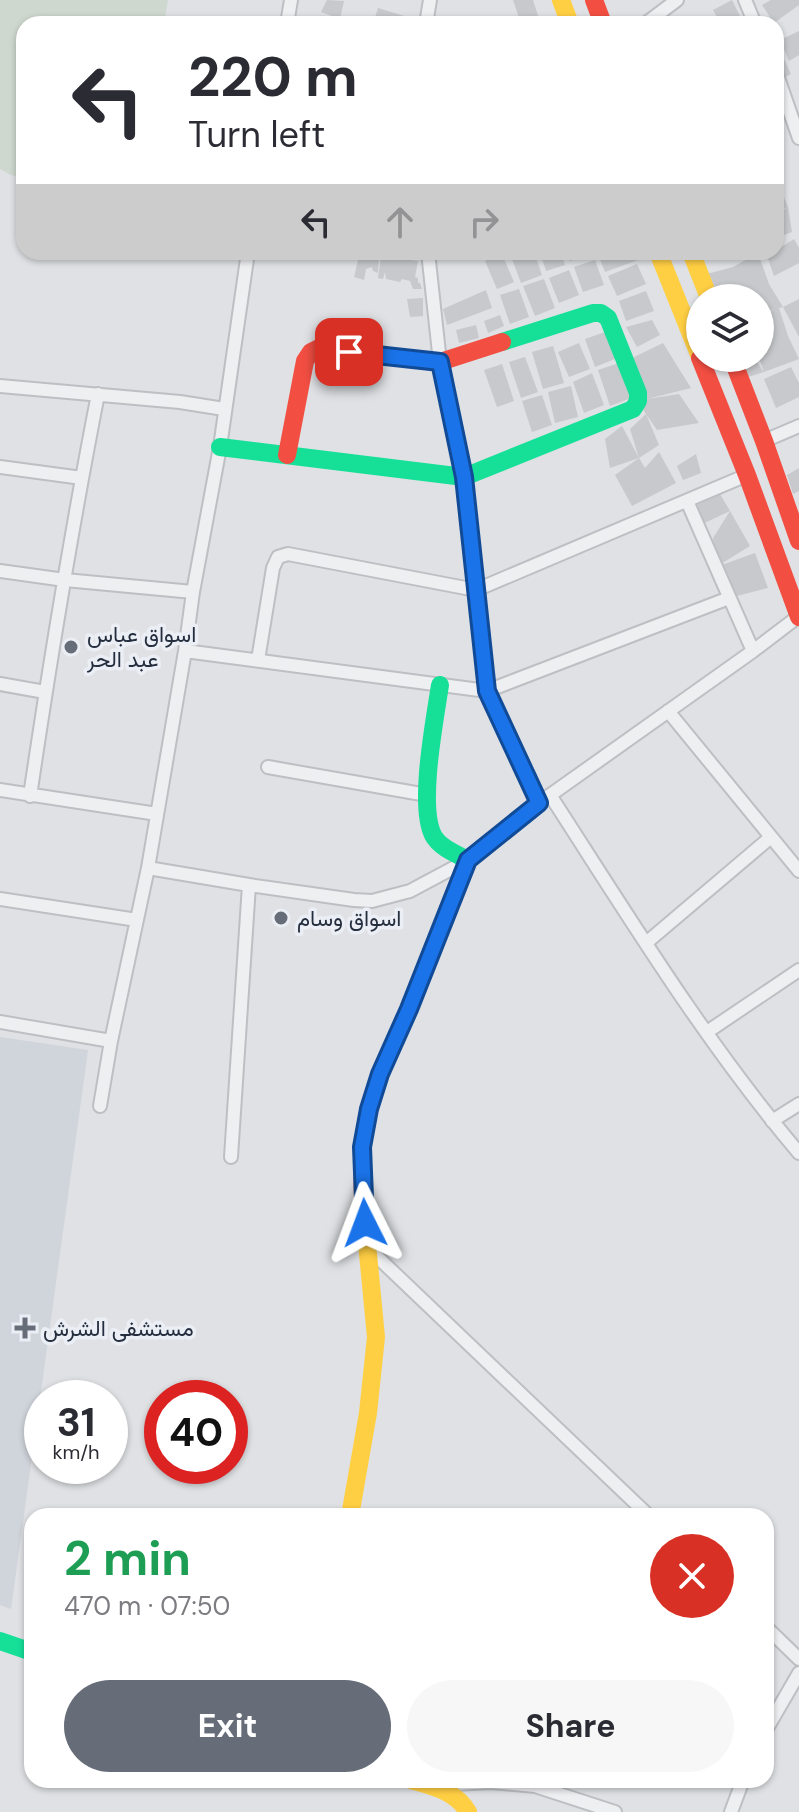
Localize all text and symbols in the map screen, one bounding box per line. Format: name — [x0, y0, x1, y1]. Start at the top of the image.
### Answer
text: 220 m — [188, 40, 358, 113]
icon: left — [56, 48, 160, 152]
text: Turn left — [188, 111, 325, 158]
icon: left — [294, 200, 338, 244]
icon: ahead — [378, 200, 422, 244]
icon: right — [462, 200, 506, 244]
map controls — [686, 284, 774, 372]
button: layers — [686, 284, 774, 372]
pin — [315, 318, 383, 386]
icon: arrive — [327, 330, 371, 374]
place label: اسواق عباس عبد الحر — [86, 620, 196, 674]
marker: اسواق عباس عبد الحر — [62, 638, 80, 656]
place label: اسواق وسام — [297, 904, 401, 933]
marker: اسواق وسام — [272, 909, 290, 927]
position arrow — [323, 1181, 407, 1265]
place label: مستشفى الشرش — [43, 1314, 194, 1343]
marker: مستشفى الشرش — [14, 1317, 36, 1339]
speed limit sign: 40 — [144, 1380, 248, 1484]
text: 31 — [57, 1396, 95, 1448]
text: km/h — [52, 1439, 100, 1465]
text: 2 min — [64, 1527, 191, 1590]
button: close — [650, 1534, 734, 1618]
text: 470 m · 07:50 — [64, 1589, 230, 1623]
button: Exit — [64, 1680, 391, 1772]
button: Share — [407, 1680, 734, 1772]

